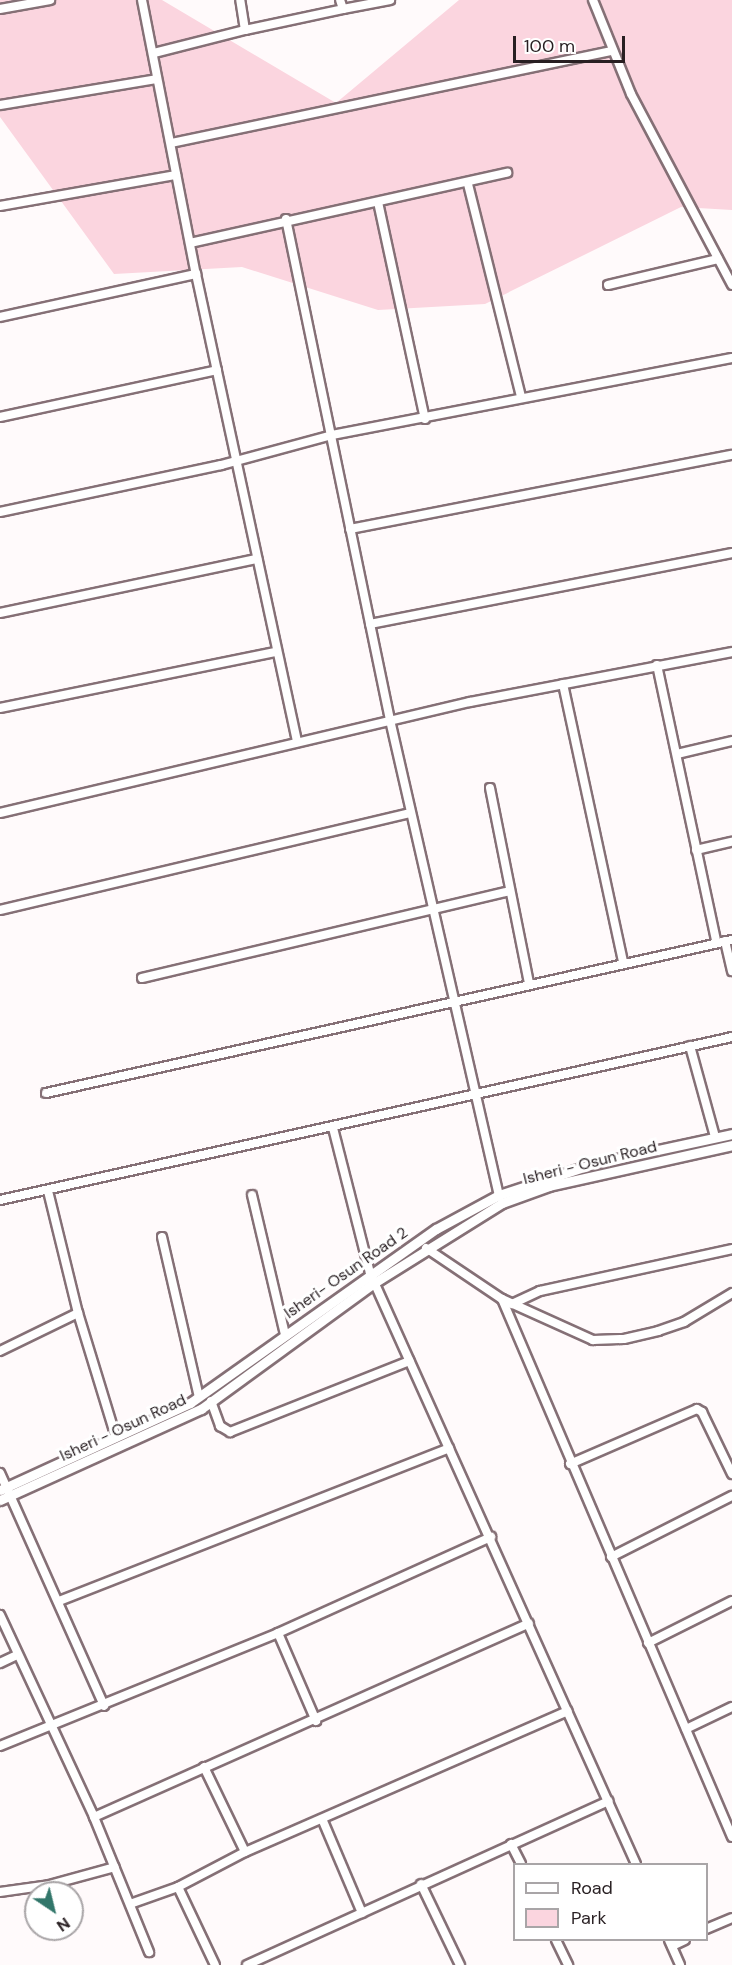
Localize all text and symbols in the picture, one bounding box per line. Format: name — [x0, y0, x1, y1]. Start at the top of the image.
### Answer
scale bar — [516, 24, 628, 62]
text: 100 m — [524, 34, 575, 58]
street label: Isheri - Osun Road — [521, 1137, 659, 1189]
street label: Isheri- Osun Road 2 — [280, 1223, 412, 1323]
street label: Isheri - Osun Road — [57, 1390, 189, 1466]
legend — [513, 1863, 708, 1941]
text: Road — [571, 1876, 613, 1900]
north arrow — [24, 1881, 84, 1941]
text: Park — [571, 1906, 607, 1930]
text: N — [53, 1913, 74, 1936]

